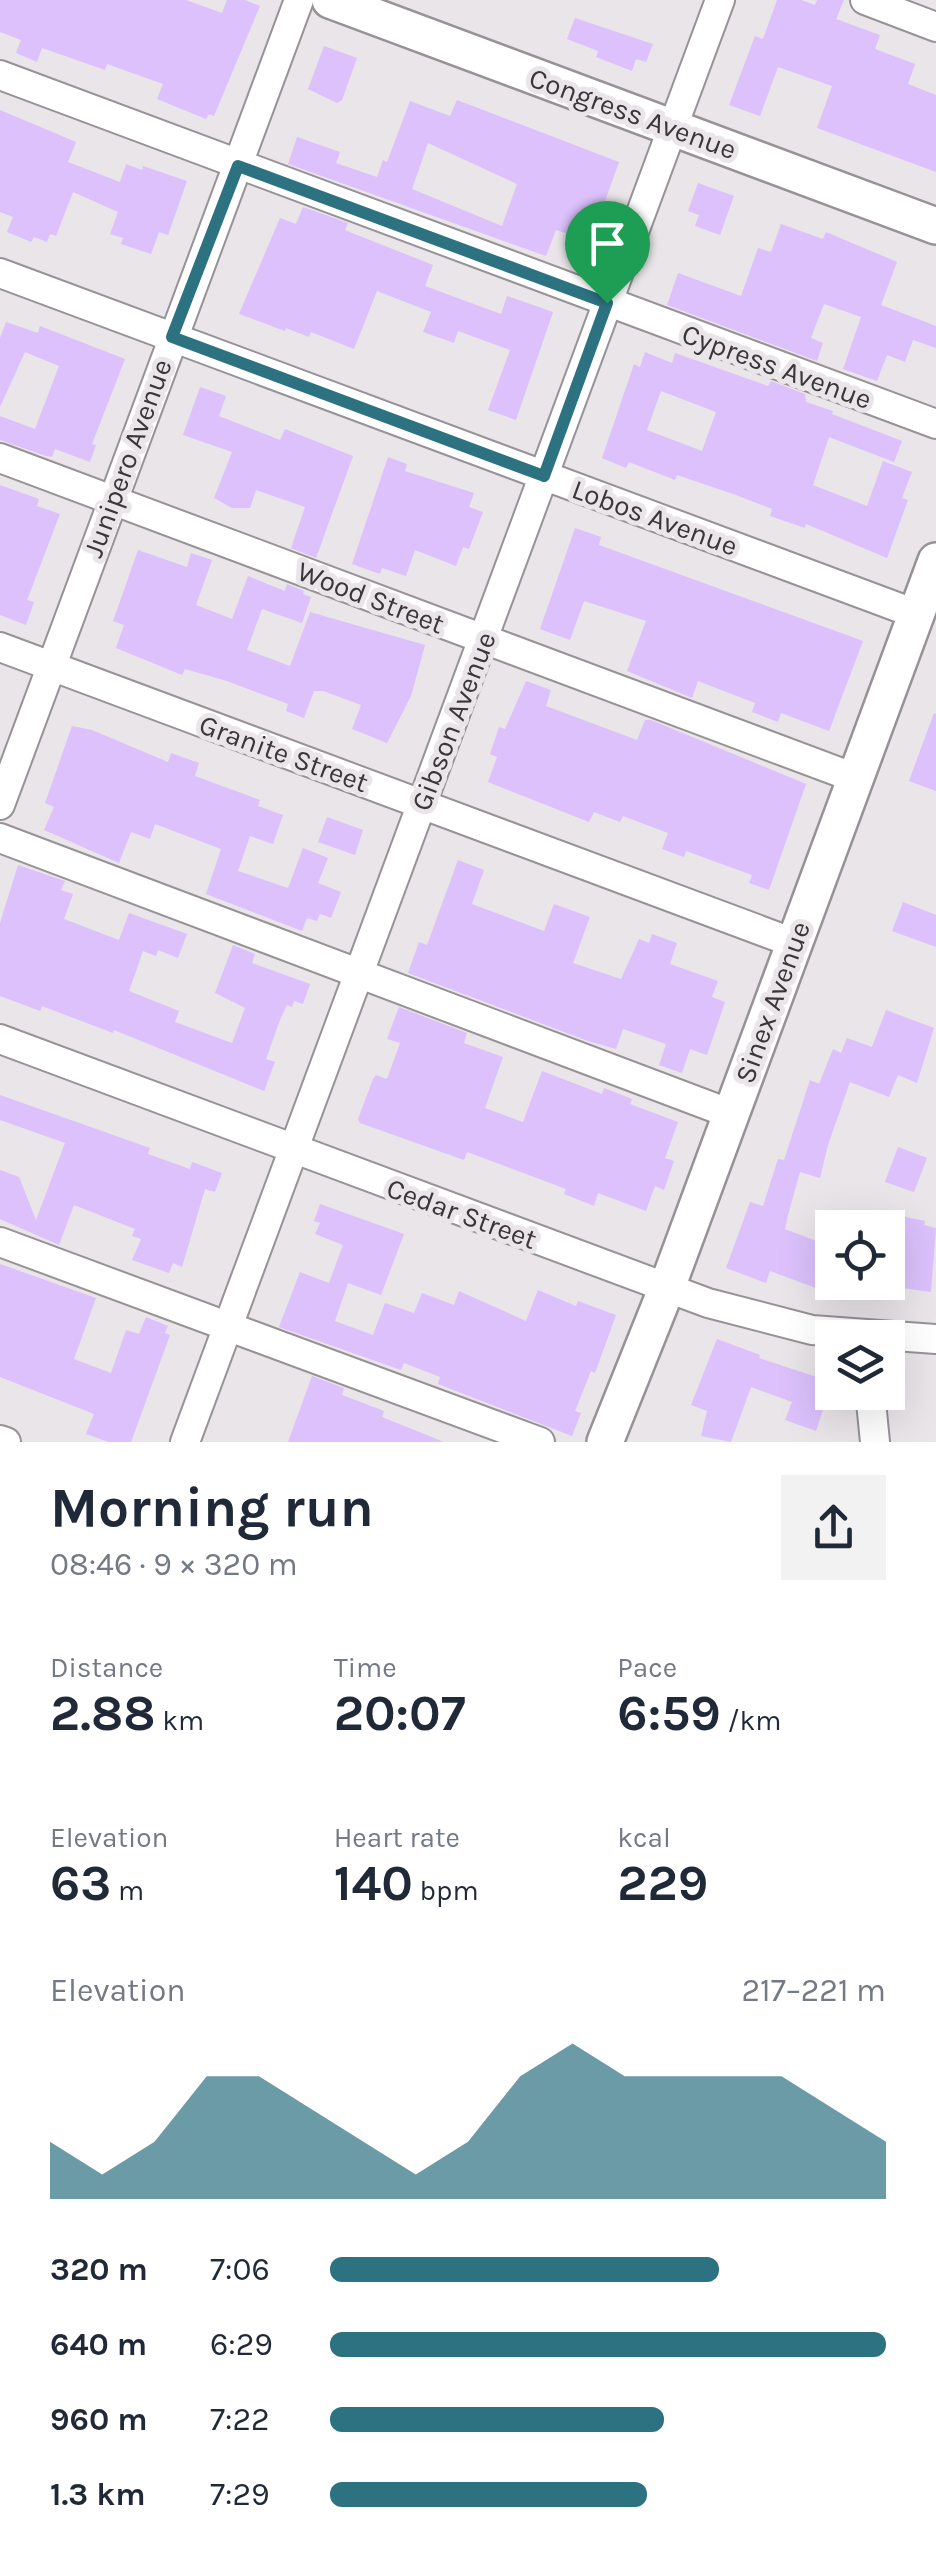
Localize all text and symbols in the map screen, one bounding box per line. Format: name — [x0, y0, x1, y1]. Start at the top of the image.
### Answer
street label: Congress Avenue — [525, 61, 741, 166]
pin — [565, 201, 650, 304]
icon: arrive — [580, 216, 635, 271]
street label: Cypress Avenue — [678, 317, 876, 416]
street label: Junipero Avenue — [76, 355, 179, 562]
street label: Lobos Avenue — [568, 472, 742, 563]
street label: Wood Street — [293, 554, 449, 641]
street label: Gibson Avenue — [404, 627, 503, 815]
street label: Granite Street — [195, 708, 373, 799]
street label: Sinex Avenue — [728, 917, 817, 1088]
street label: Cedar Street — [382, 1171, 541, 1256]
map controls — [815, 1210, 905, 1410]
button: locate — [815, 1210, 905, 1300]
button: layers — [815, 1320, 905, 1410]
button: share — [781, 1475, 886, 1580]
text: Morning run — [50, 1476, 374, 1540]
text: 08:46 · 9 × 320 m — [50, 1546, 298, 1583]
text: Distance — [50, 1651, 163, 1684]
text: Time — [334, 1651, 397, 1684]
text: Pace — [617, 1651, 677, 1684]
text: 2.88 — [50, 1684, 156, 1743]
text: 20:07 — [334, 1684, 466, 1743]
text: 6:59 — [617, 1684, 721, 1743]
text: km — [156, 1704, 204, 1737]
text: /km — [721, 1704, 781, 1737]
text: Elevation — [50, 1821, 169, 1854]
text: Heart rate — [334, 1821, 460, 1854]
text: kcal — [617, 1821, 671, 1854]
text: 63 — [50, 1854, 111, 1913]
text: 140 — [334, 1854, 413, 1913]
text: 229 — [617, 1854, 708, 1913]
text: m — [111, 1874, 144, 1907]
text: bpm — [413, 1874, 479, 1907]
text: Elevation — [50, 1972, 185, 2009]
text: 217–221 m — [742, 1972, 886, 2009]
text: 320 m — [50, 2251, 148, 2288]
text: 7:06 — [210, 2251, 270, 2288]
text: 640 m — [50, 2326, 147, 2363]
text: 6:29 — [210, 2326, 273, 2363]
text: 960 m — [50, 2401, 148, 2438]
text: 7:22 — [210, 2401, 270, 2438]
text: 1.3 km — [50, 2476, 146, 2513]
text: 7:29 — [210, 2476, 270, 2513]

